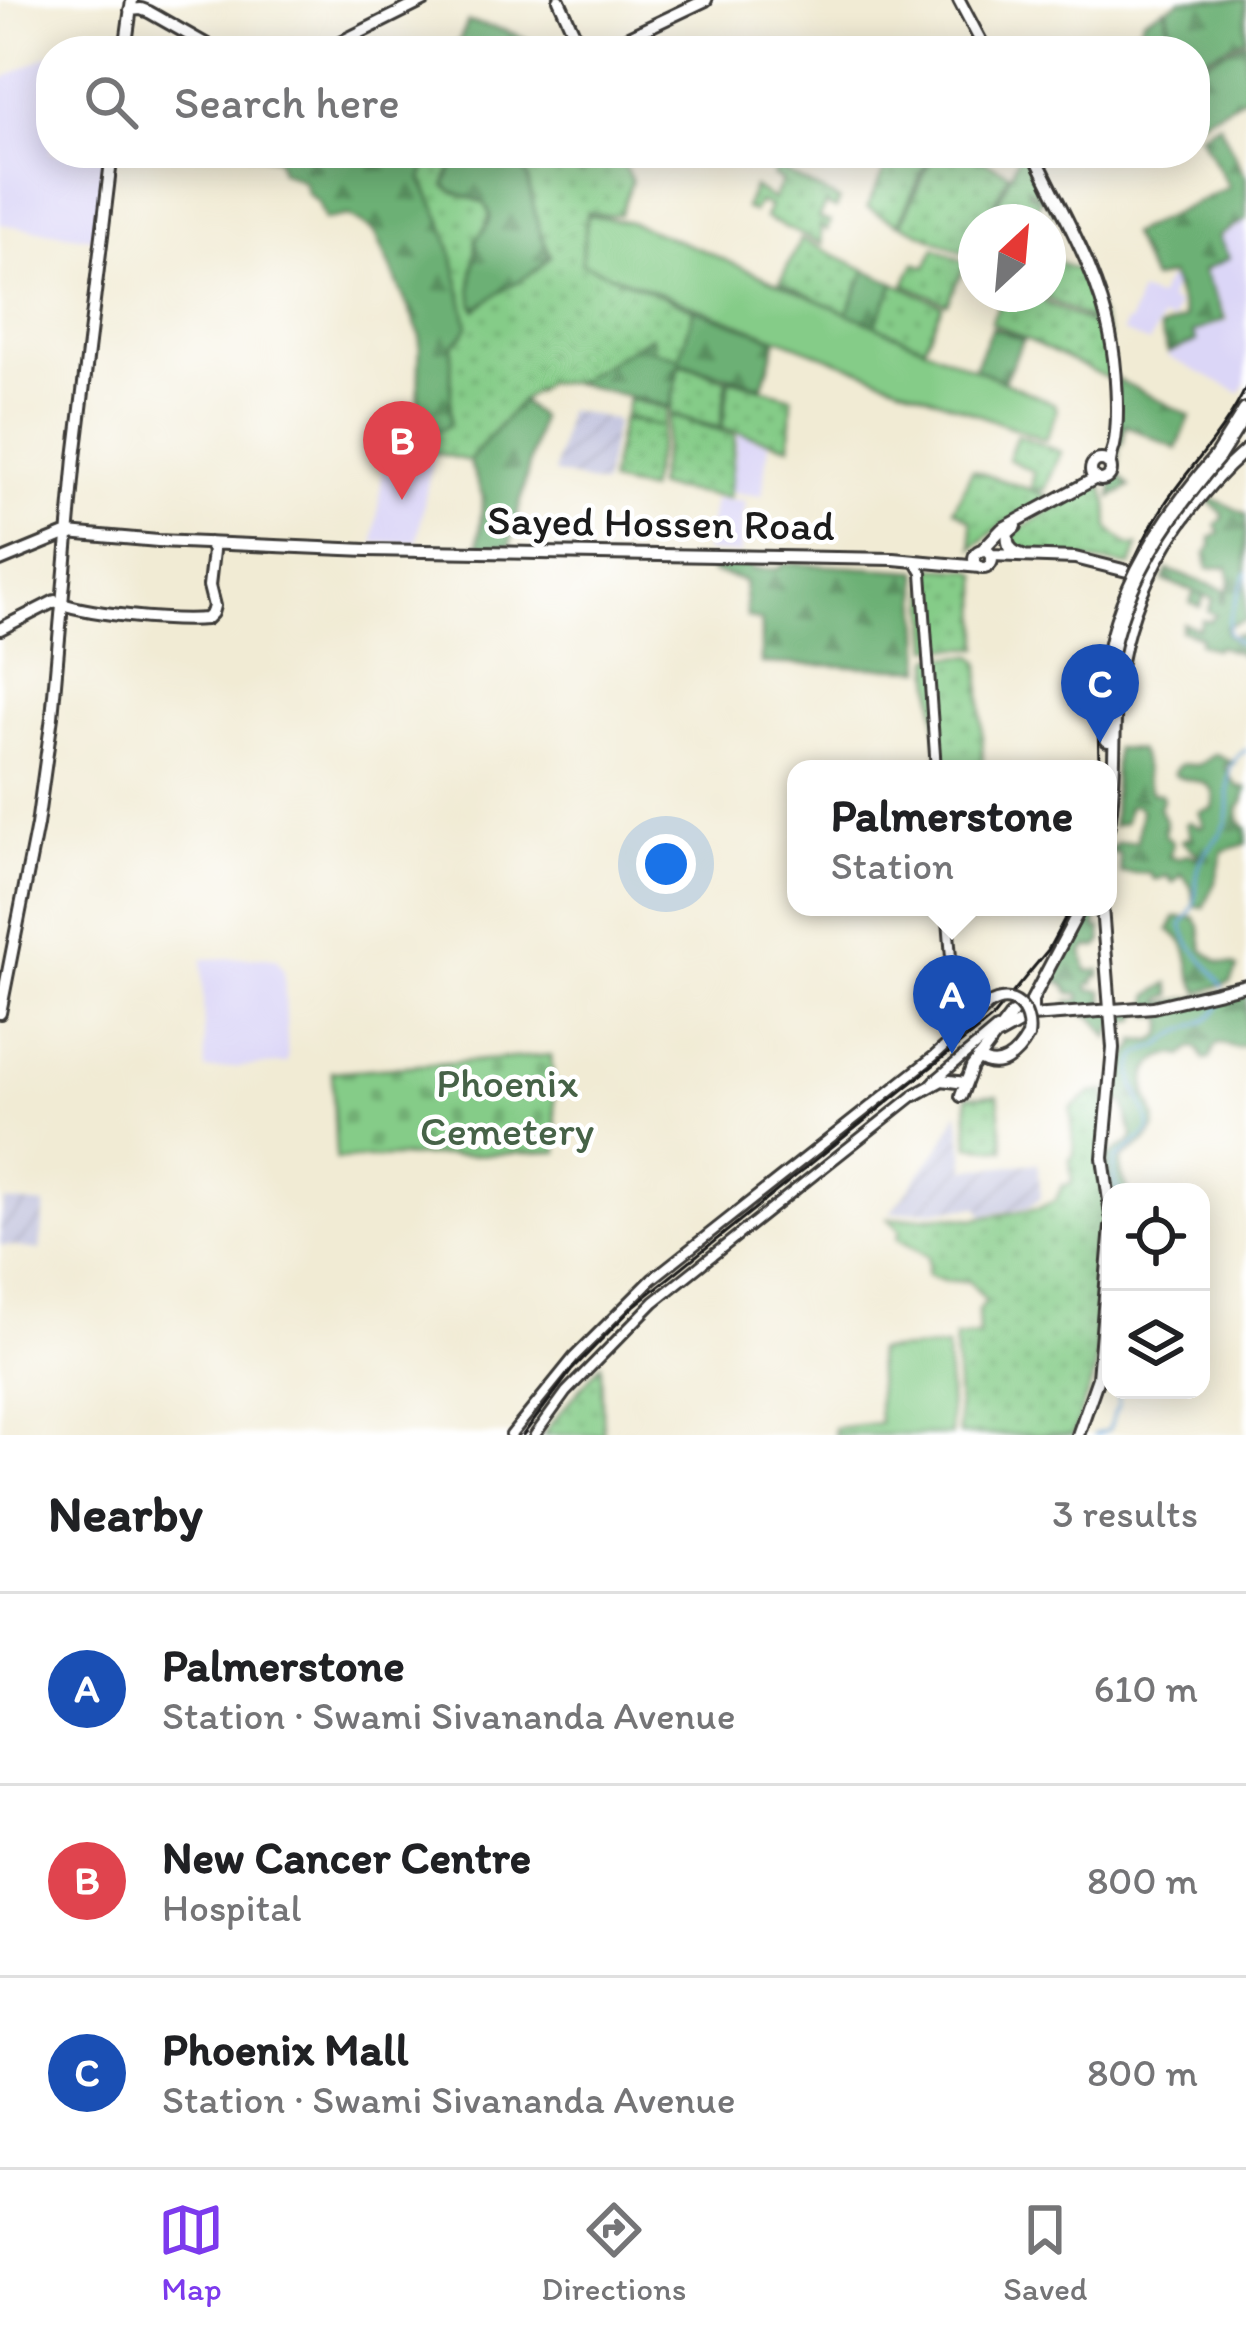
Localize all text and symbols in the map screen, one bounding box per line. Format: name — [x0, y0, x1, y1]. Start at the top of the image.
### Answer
search box — [36, 36, 1210, 168]
icon: search — [78, 69, 144, 135]
text: Search here — [174, 75, 400, 129]
north arrow — [958, 204, 1066, 312]
pin: B — [363, 401, 441, 500]
street label: Sayed Hossen Road — [487, 494, 836, 551]
pin: C — [1061, 644, 1139, 743]
popup — [787, 760, 1117, 916]
text: Palmerstone — [831, 788, 1073, 842]
your location — [636, 834, 696, 894]
text: Station — [831, 842, 954, 889]
pin: A — [913, 955, 991, 1054]
park label: Phoenix Cemetery — [420, 1057, 595, 1156]
map controls — [1102, 1183, 1210, 1399]
button: locate — [1102, 1183, 1210, 1291]
button: layers — [1102, 1291, 1210, 1399]
text: Nearby — [48, 1483, 203, 1544]
text: 3 results — [1052, 1490, 1198, 1537]
text: Palmerstone — [162, 1638, 405, 1692]
text: A — [75, 1665, 99, 1712]
text: 610 m — [1094, 1665, 1198, 1712]
text: Station · Swami Sivananda Avenue — [162, 1692, 735, 1739]
text: New Cancer Centre — [162, 1830, 531, 1884]
text: B — [74, 1857, 100, 1904]
text: 800 m — [1087, 1857, 1198, 1904]
text: Hospital — [162, 1884, 301, 1931]
text: Phoenix Mall — [162, 2022, 408, 2076]
text: C — [74, 2049, 100, 2096]
text: 800 m — [1087, 2049, 1198, 2096]
text: Station · Swami Sivananda Avenue — [162, 2076, 735, 2123]
tab: Map — [158, 2197, 224, 2308]
tab: Directions — [541, 2197, 686, 2308]
tab: Saved — [1003, 2197, 1088, 2308]

